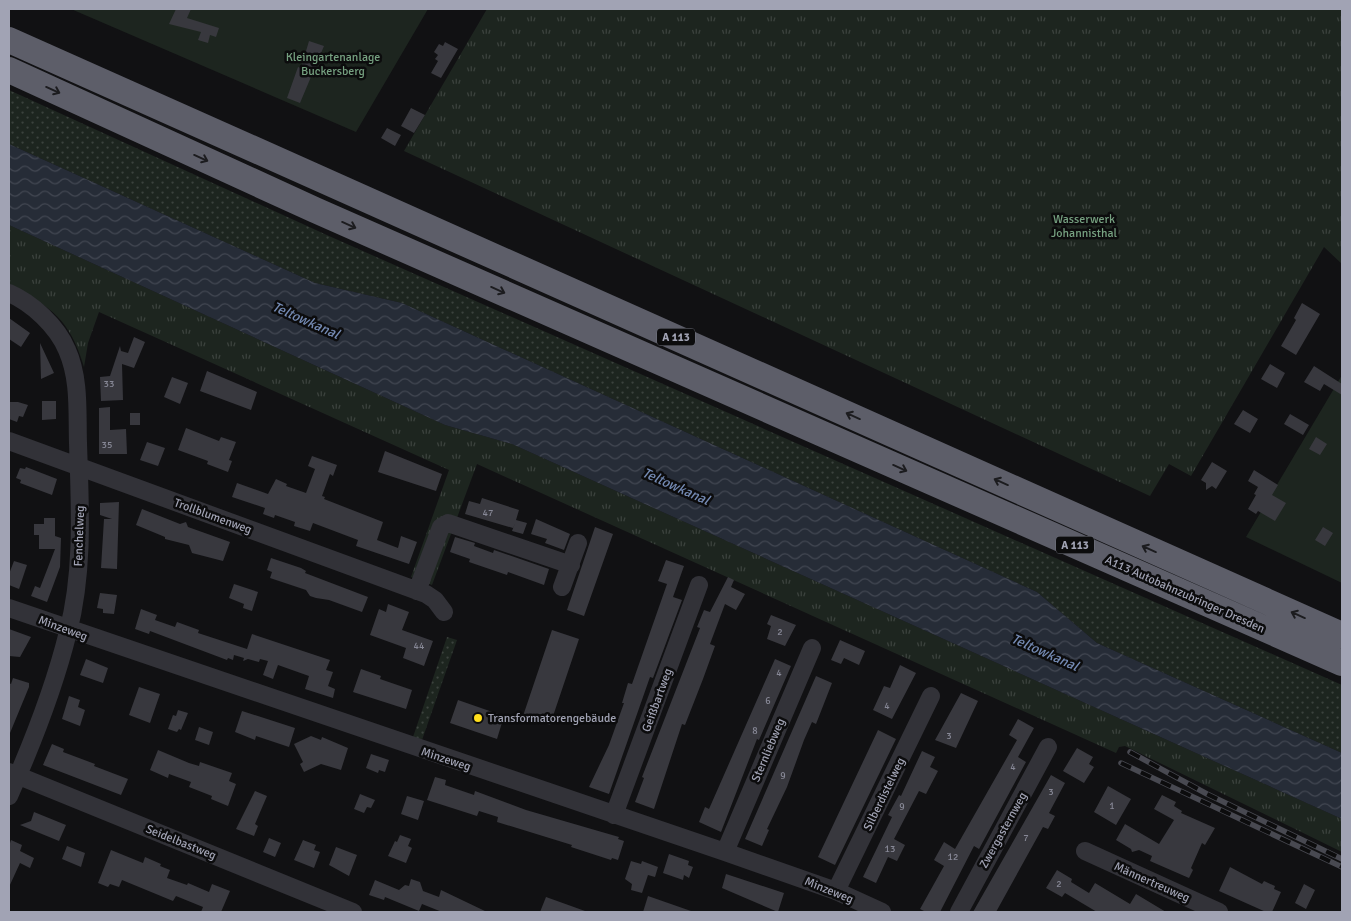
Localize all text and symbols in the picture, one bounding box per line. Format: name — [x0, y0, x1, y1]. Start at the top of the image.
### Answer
park label: Kleingartenanlage Buckersberg — [286, 50, 380, 79]
one-way arrow — [45, 86, 60, 96]
one-way arrow — [193, 153, 208, 163]
park label: Wasserwerk Johannisthal — [1051, 212, 1118, 241]
one-way arrow — [341, 220, 356, 230]
one-way arrow — [490, 286, 505, 296]
water label: Teltowkanal — [270, 298, 343, 343]
road number: A 113 — [657, 328, 695, 346]
house number: 33 — [104, 378, 114, 390]
one-way arrow — [846, 411, 861, 421]
house number: 35 — [102, 439, 112, 451]
water label: Teltowkanal — [640, 464, 713, 509]
one-way arrow — [892, 464, 907, 474]
one-way arrow — [994, 477, 1009, 487]
street label: Trollblumenweg — [172, 495, 254, 537]
street label: Fenchelweg — [71, 505, 88, 567]
house number: 47 — [483, 507, 493, 519]
road number: A 113 — [1056, 536, 1094, 554]
one-way arrow — [1142, 543, 1157, 553]
street label: A113 Autobahnzubringer Dresden — [1103, 552, 1267, 637]
one-way arrow — [1291, 609, 1306, 619]
street label: Minzeweg — [36, 613, 90, 644]
house number: 2 — [777, 626, 783, 638]
water label: Teltowkanal — [1009, 630, 1082, 675]
house number: 44 — [414, 640, 425, 652]
street label: Geißbartweg — [639, 666, 676, 734]
house number: 4 — [776, 667, 782, 679]
house number: 6 — [765, 695, 771, 707]
house number: 4 — [884, 700, 890, 712]
place label: Transformatorengebäude — [488, 711, 616, 726]
marker: Transformatorengebäude — [472, 712, 484, 724]
street label: Sternliebweg — [748, 716, 789, 784]
house number: 8 — [752, 725, 758, 737]
house number: 3 — [946, 730, 952, 742]
street label: Minzeweg — [419, 744, 473, 775]
street label: Silberdistelweg — [860, 755, 909, 833]
house number: 4 — [1010, 761, 1016, 773]
house number: 9 — [780, 770, 786, 782]
house number: 3 — [1048, 786, 1054, 798]
street label: Zwergasternweg — [976, 790, 1030, 871]
house number: 1 — [1109, 800, 1115, 812]
house number: 9 — [899, 801, 905, 813]
street label: Seidelbastweg — [143, 822, 218, 863]
house number: 7 — [1023, 832, 1029, 844]
house number: 13 — [885, 843, 895, 855]
house number: 12 — [948, 851, 958, 863]
street label: Männertreuweg — [1112, 859, 1192, 906]
street label: Minzeweg — [802, 874, 855, 907]
house number: 2 — [1056, 878, 1062, 890]

